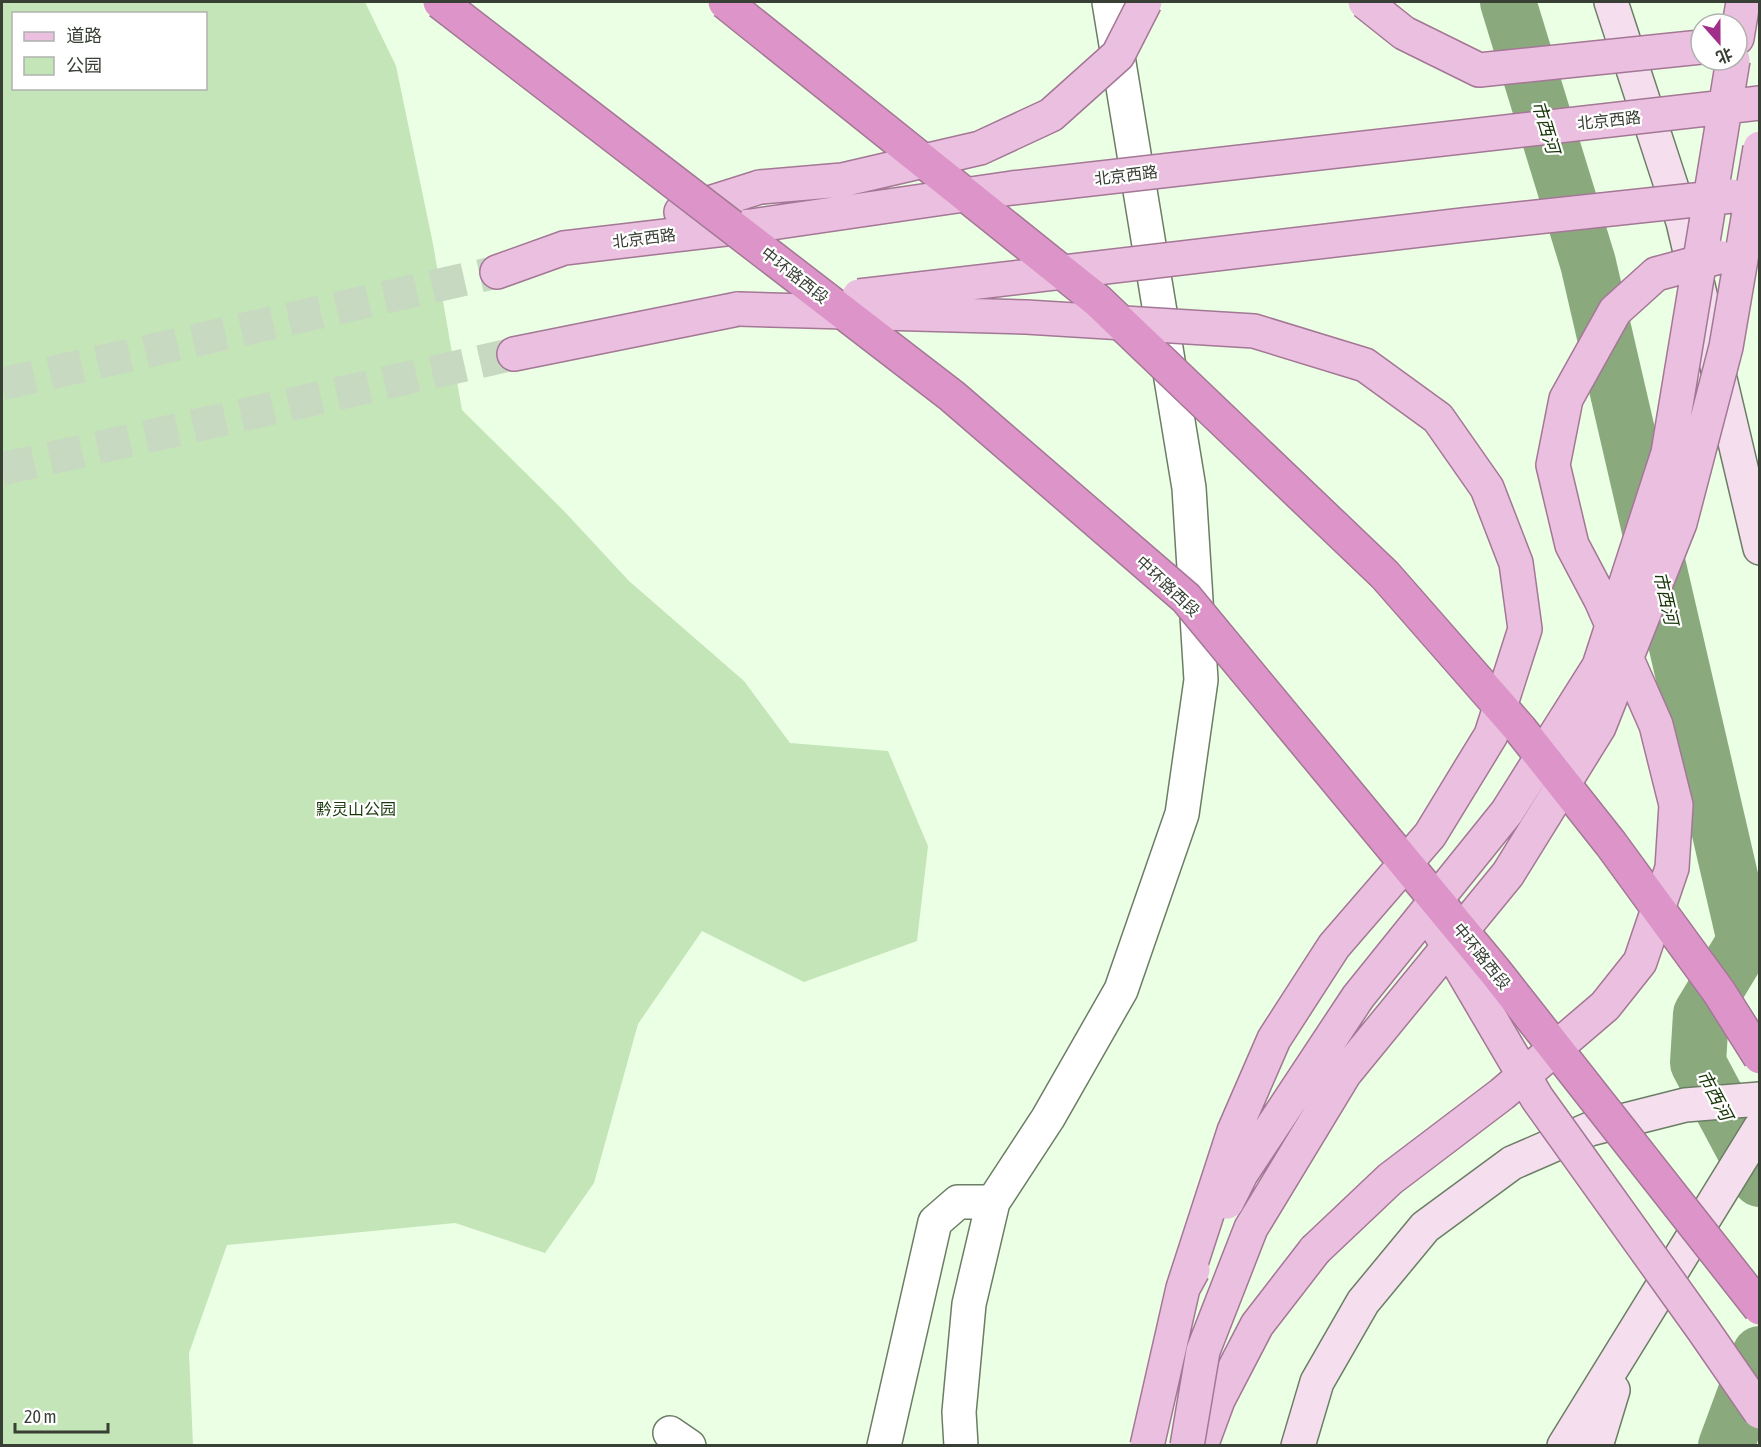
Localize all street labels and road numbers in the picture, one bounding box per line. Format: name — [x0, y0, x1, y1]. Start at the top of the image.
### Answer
street label: 北京西路 — [1576, 108, 1642, 132]
street label: 北京西路 — [1093, 162, 1159, 188]
street label: 北京西路 — [611, 225, 677, 251]
street label: 中环路西段 — [758, 243, 832, 307]
street label: 中环路西段 — [1133, 552, 1203, 620]
street label: 中环路西段 — [1450, 919, 1514, 993]

